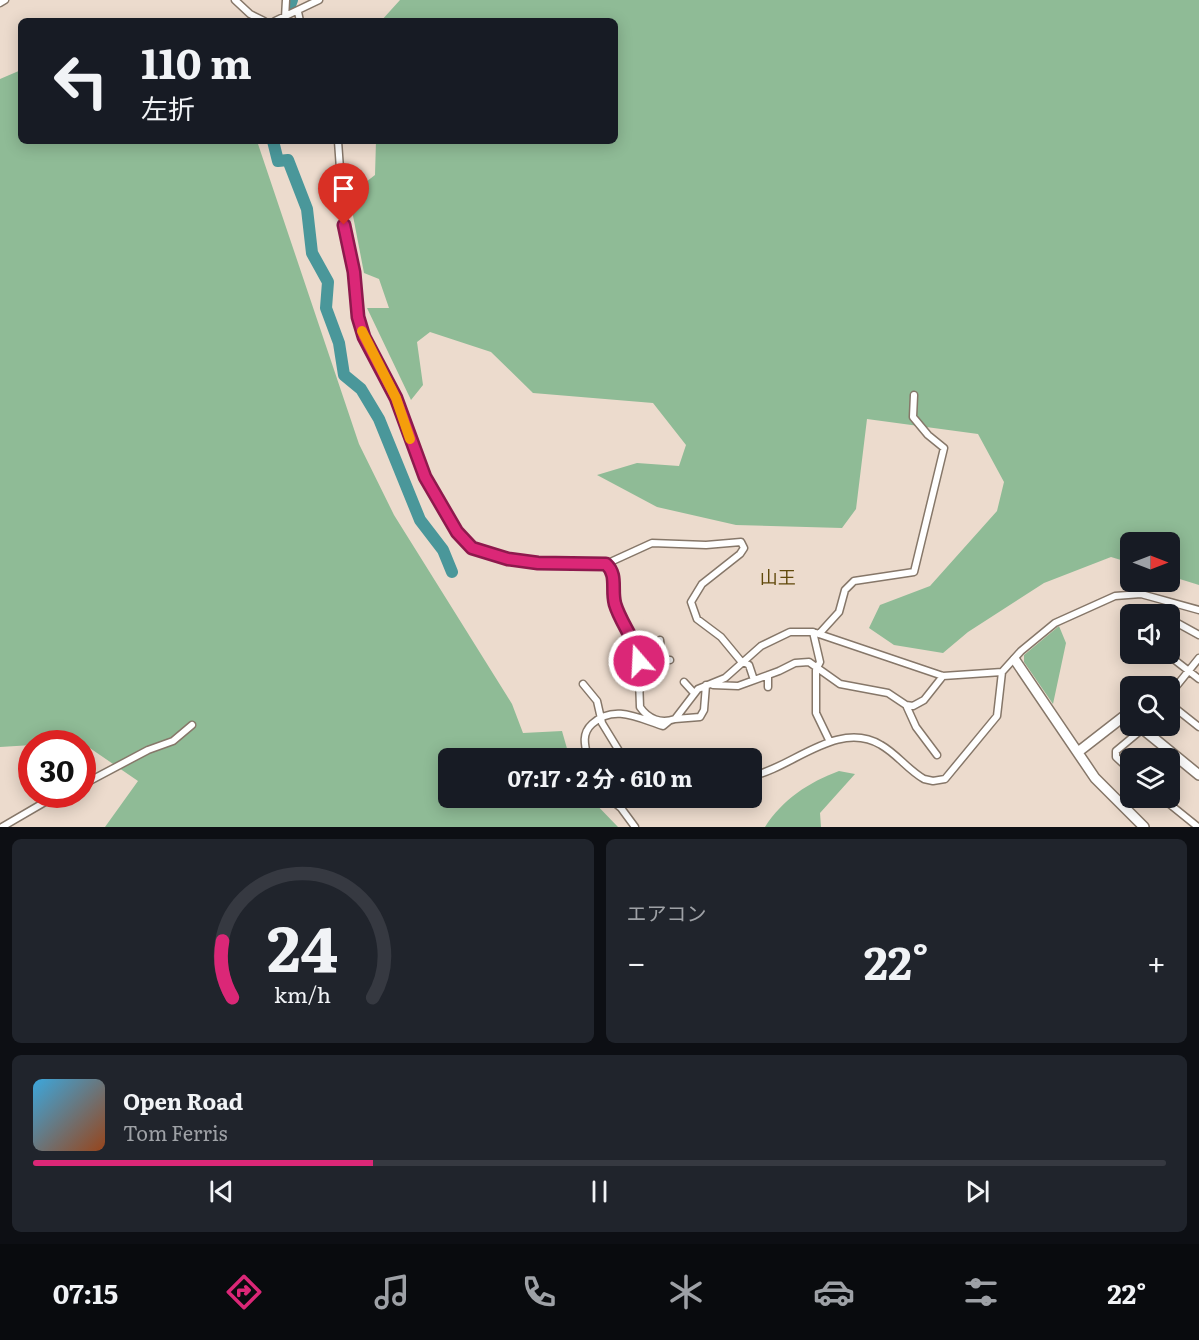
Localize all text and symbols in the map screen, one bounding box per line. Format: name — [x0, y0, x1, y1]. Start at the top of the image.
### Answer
text: 110 m — [141, 30, 252, 92]
icon: left — [42, 42, 120, 120]
text: 左折 — [141, 87, 195, 127]
pin — [318, 163, 369, 225]
icon: arrive — [327, 172, 360, 205]
north arrow — [1120, 532, 1180, 592]
map controls — [1120, 532, 1180, 808]
district label: 山王 — [760, 563, 796, 590]
button: sound — [1120, 604, 1180, 664]
position arrow — [607, 629, 671, 693]
button: search — [1120, 676, 1180, 736]
speed limit sign: 30 — [18, 730, 96, 808]
button: layers — [1120, 748, 1180, 808]
text: 07:17 · 2 分 · 610 m — [508, 761, 692, 794]
text: エアコン — [627, 897, 707, 927]
text: 24 — [267, 899, 338, 991]
text: 22° — [864, 927, 929, 994]
text: − — [627, 936, 646, 985]
text: + — [1147, 936, 1166, 985]
text: km/h — [274, 978, 331, 1010]
text: Open Road — [123, 1084, 243, 1117]
text: Tom Ferris — [123, 1117, 228, 1147]
icon: previous — [205, 1175, 238, 1208]
icon: pause — [583, 1175, 616, 1208]
icon: next — [961, 1175, 994, 1208]
icon: directions — [223, 1271, 265, 1313]
icon: music — [371, 1271, 413, 1313]
icon: phone — [518, 1271, 560, 1313]
icon: climate — [665, 1271, 707, 1313]
icon: car — [813, 1271, 855, 1313]
icon: filters — [960, 1271, 1002, 1313]
text: 07:15 — [53, 1272, 118, 1312]
text: 22° — [1107, 1272, 1146, 1312]

